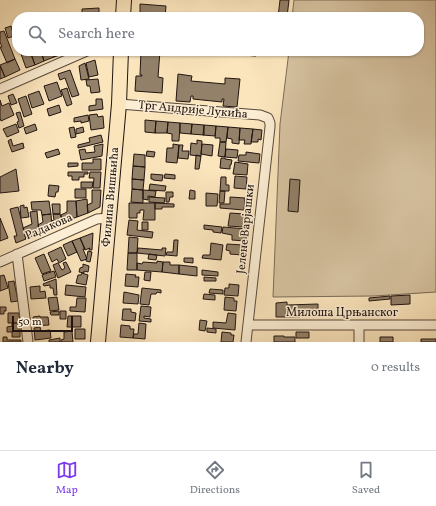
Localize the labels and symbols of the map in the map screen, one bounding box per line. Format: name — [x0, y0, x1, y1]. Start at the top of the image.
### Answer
street label: Трг Андрије Лукића — [138, 97, 249, 123]
street label: Филипа Вишњића — [99, 146, 123, 248]
street label: Јелене Варјашки — [233, 183, 259, 275]
street label: Радакова — [23, 210, 75, 244]
street label: Милоша Црњанског — [286, 305, 399, 321]
scale bar — [12, 314, 73, 333]

